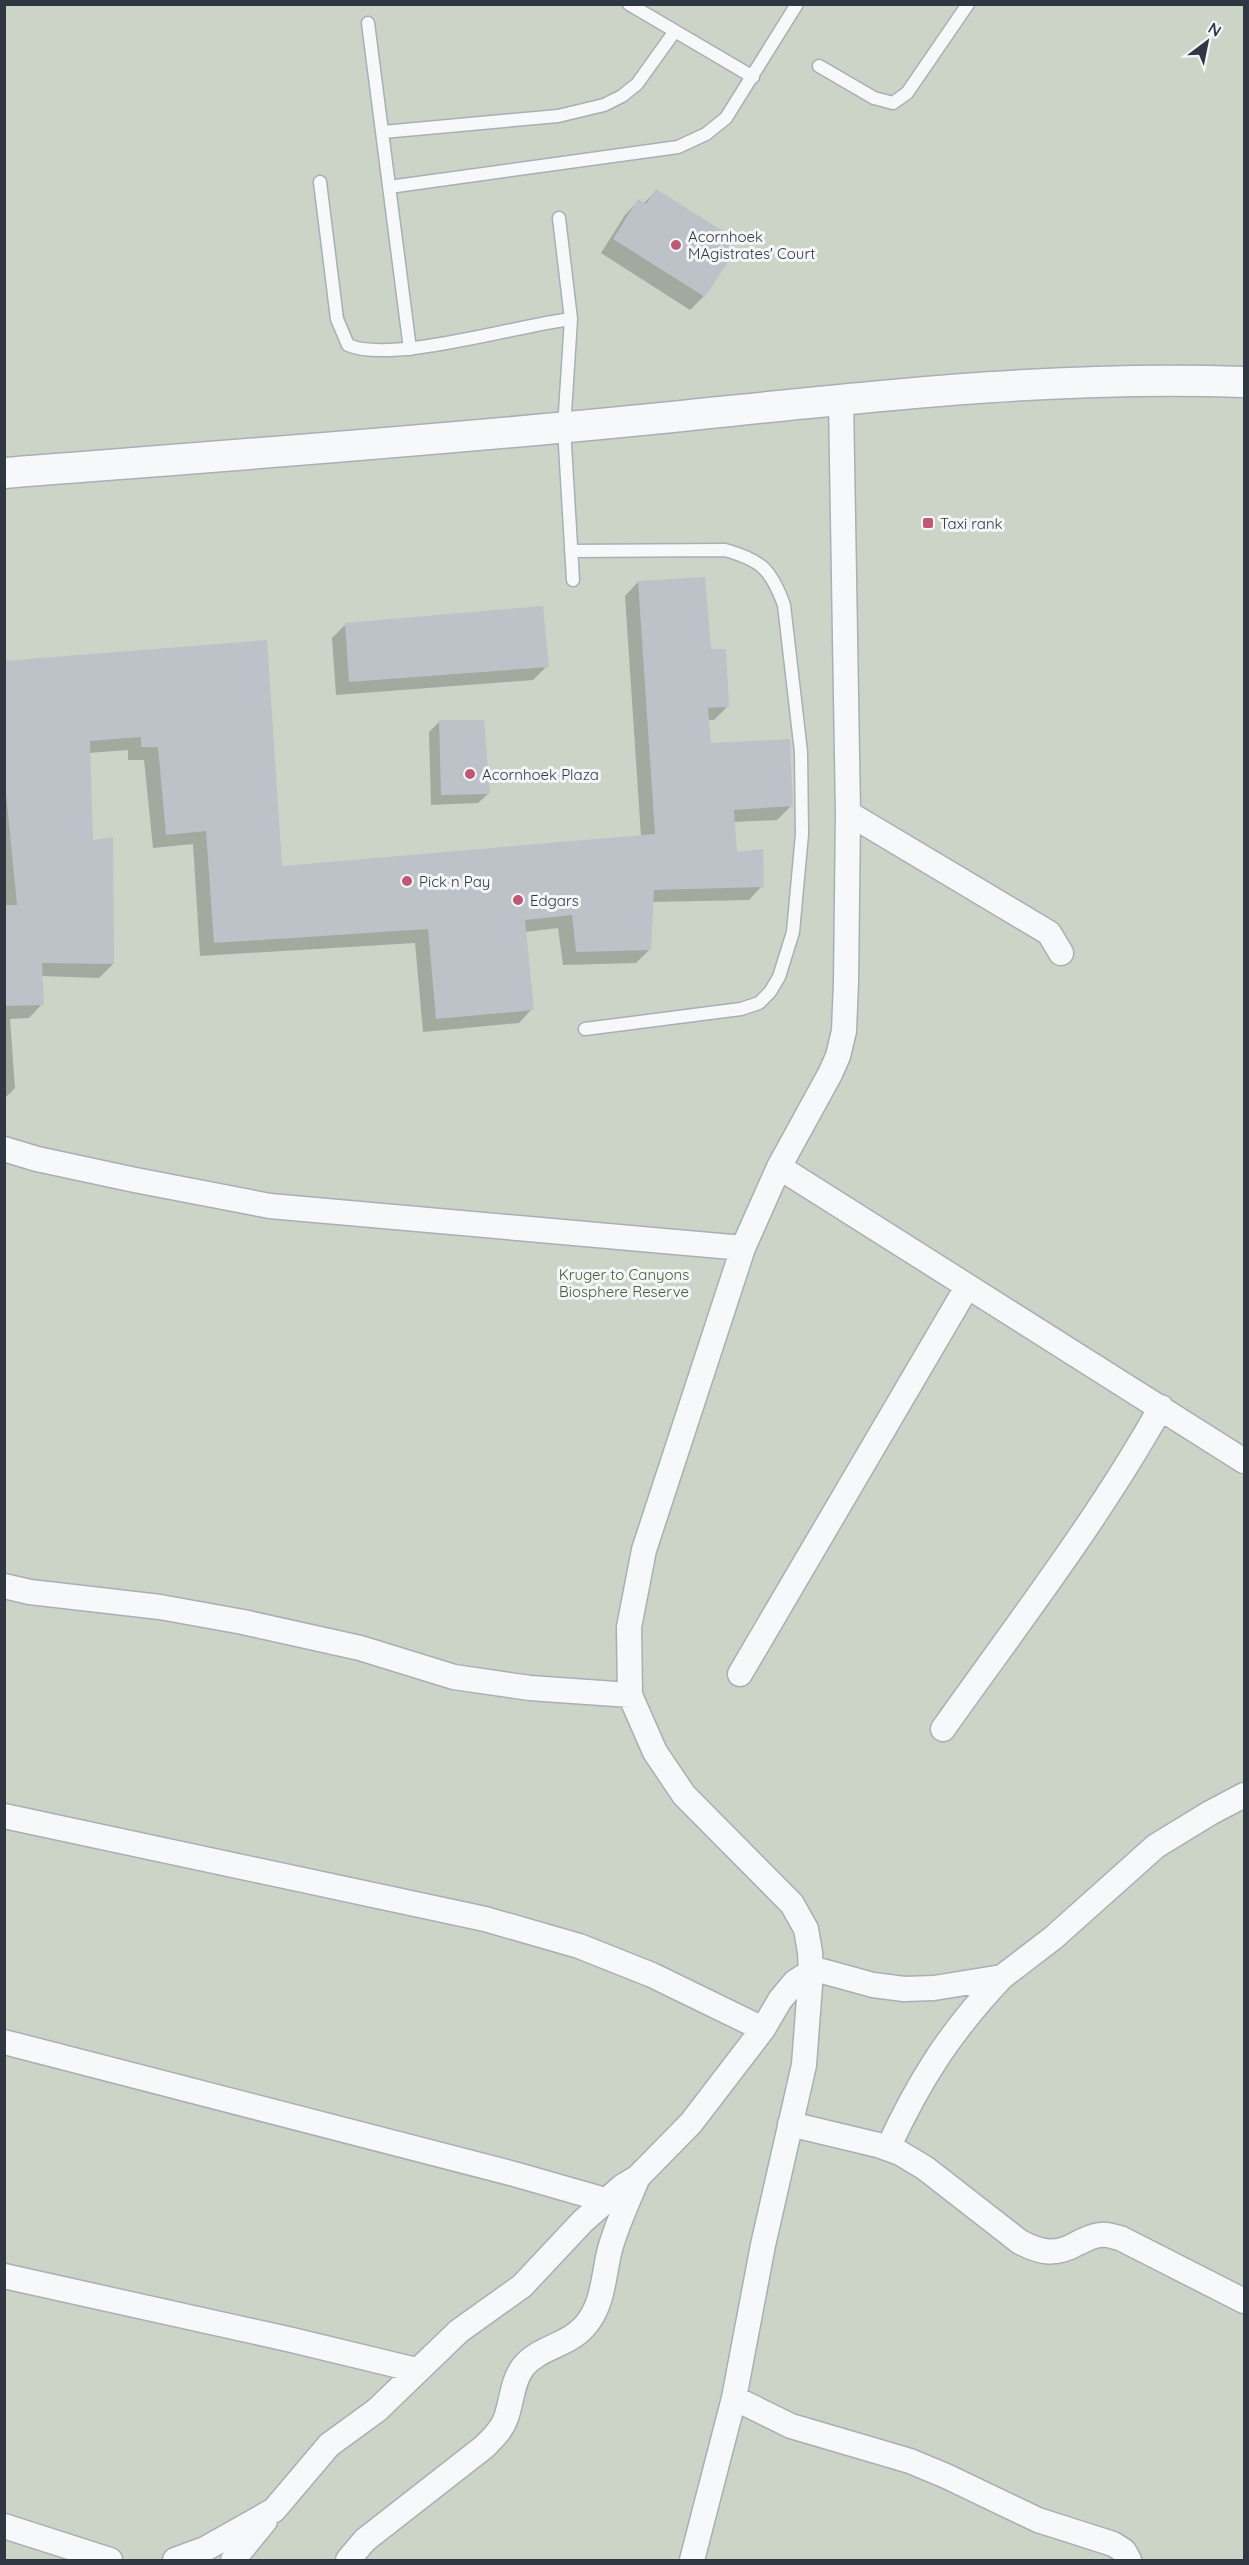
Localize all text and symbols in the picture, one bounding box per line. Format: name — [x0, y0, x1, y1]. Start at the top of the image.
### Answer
north arrow — [1177, 12, 1237, 72]
text: N — [1205, 18, 1225, 41]
place label: Acornhoek MAgistrates' Court — [688, 227, 815, 263]
marker: Acornhoek MAgistrates' Court — [669, 238, 683, 252]
place label: Taxi rank — [940, 514, 1003, 533]
marker: Taxi rank — [921, 516, 935, 530]
place label: Acornhoek Plaza — [482, 765, 599, 784]
marker: Acornhoek Plaza — [463, 767, 477, 781]
place label: Pick n Pay — [419, 872, 490, 891]
marker: Pick n Pay — [400, 874, 414, 888]
place label: Edgars — [530, 891, 579, 910]
marker: Edgars — [511, 893, 525, 907]
park label: Kruger to Canyons Biosphere Reserve — [559, 1265, 689, 1301]

